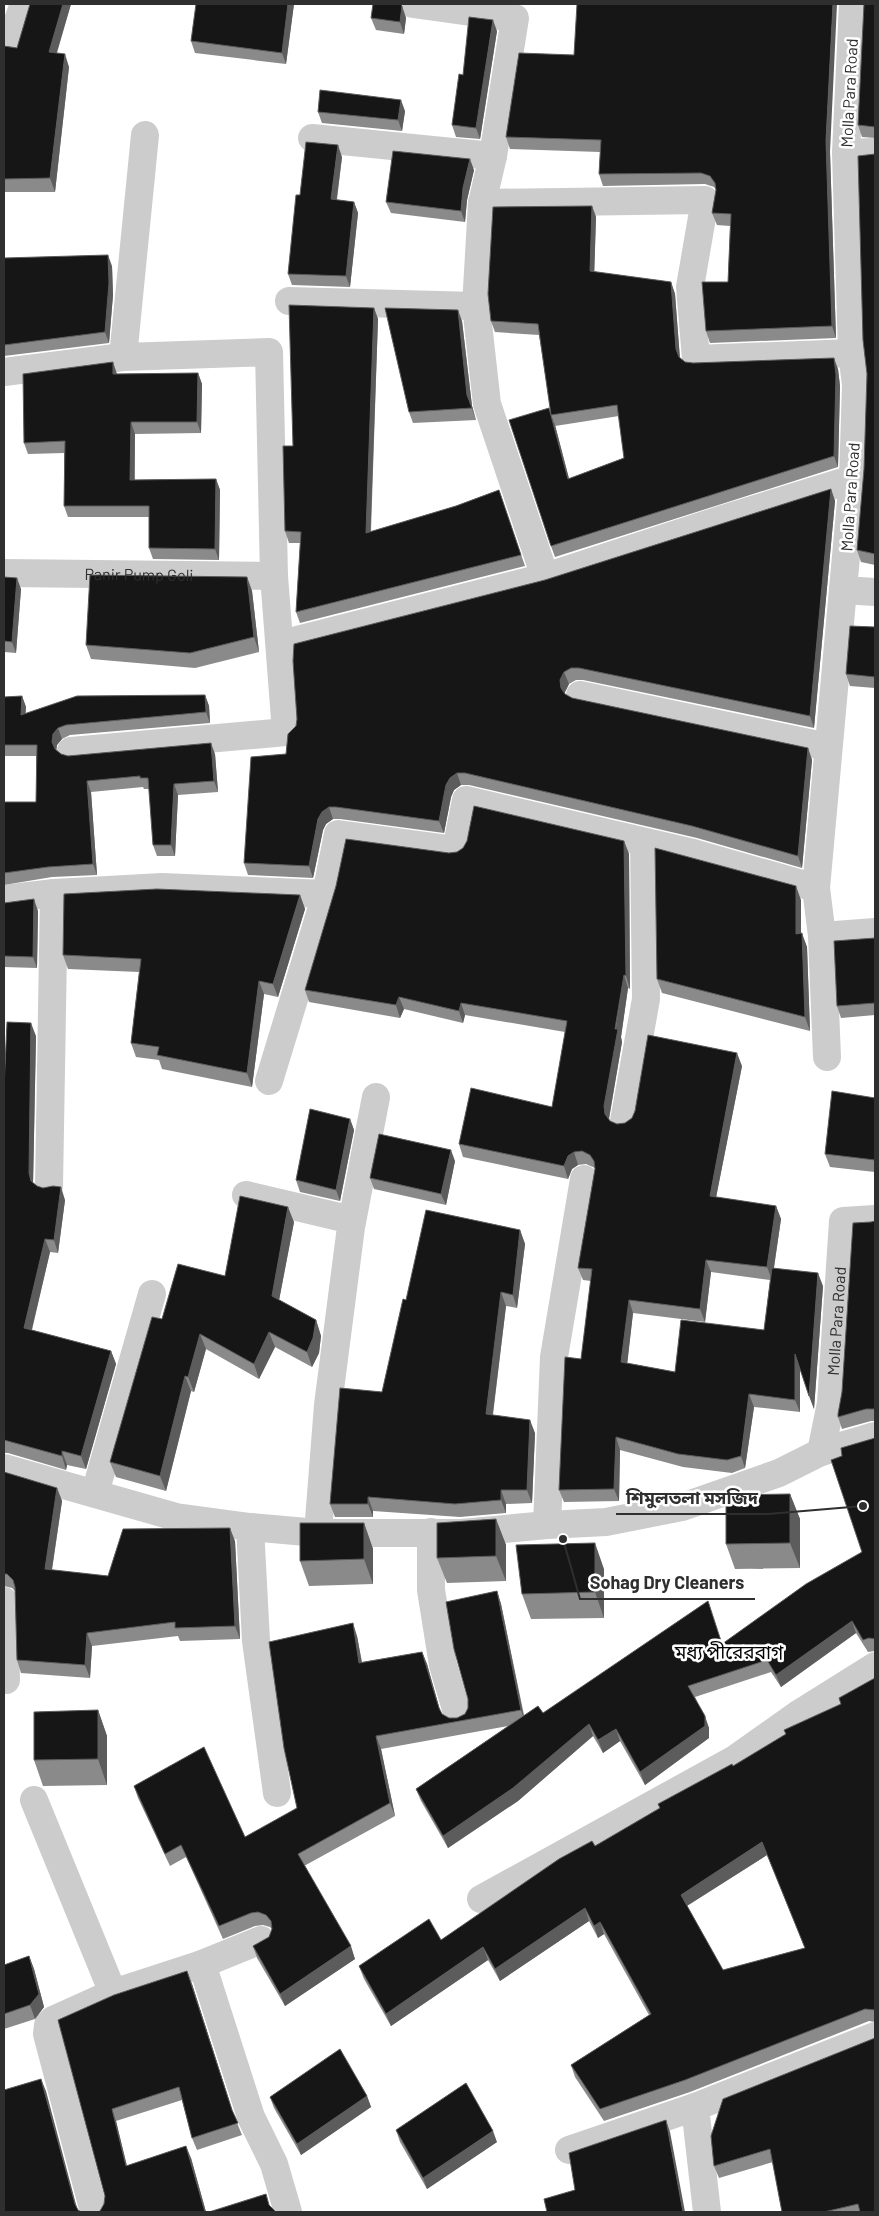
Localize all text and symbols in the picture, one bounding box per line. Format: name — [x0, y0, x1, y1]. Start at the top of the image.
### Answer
street label: Molla Para Road — [836, 38, 861, 148]
street label: Molla Para Road — [836, 442, 863, 552]
street label: Panir Pump Goli — [84, 564, 194, 584]
street label: Molla Para Road — [823, 1266, 849, 1376]
callout: শিমুলতলা মসজিদ — [616, 1481, 768, 1514]
text: শিমুলতলা মসজিদ — [625, 1486, 759, 1509]
callout: Sohag Dry Cleaners — [580, 1566, 755, 1599]
text: Sohag Dry Cleaners — [590, 1571, 744, 1593]
district label: মধ্য পীরেরবাগ — [674, 1640, 784, 1663]

